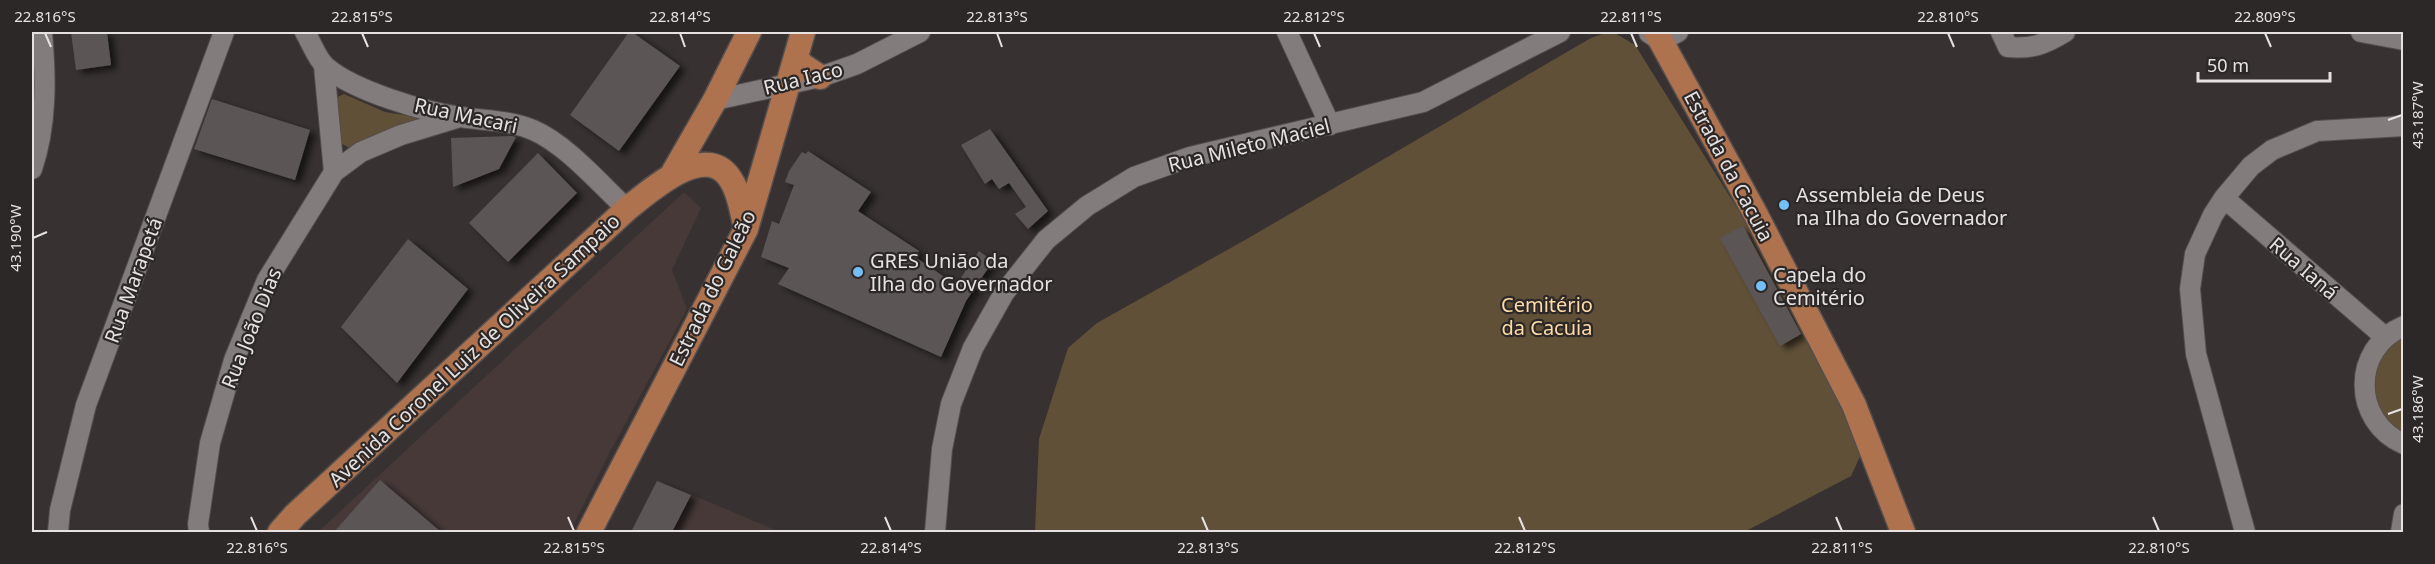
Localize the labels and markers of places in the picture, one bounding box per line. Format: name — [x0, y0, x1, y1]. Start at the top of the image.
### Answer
place label: Assembleia de Deus na Ilha do Governador — [1796, 181, 2007, 231]
marker: Assembleia de Deus na Ilha do Governador — [1777, 198, 1791, 212]
place label: GRES União da Ilha do Governador — [870, 247, 1053, 297]
place label: Capela do Cemitério — [1773, 261, 1866, 311]
marker: GRES União da Ilha do Governador — [851, 265, 865, 279]
marker: Capela do Cemitério — [1754, 279, 1768, 293]

